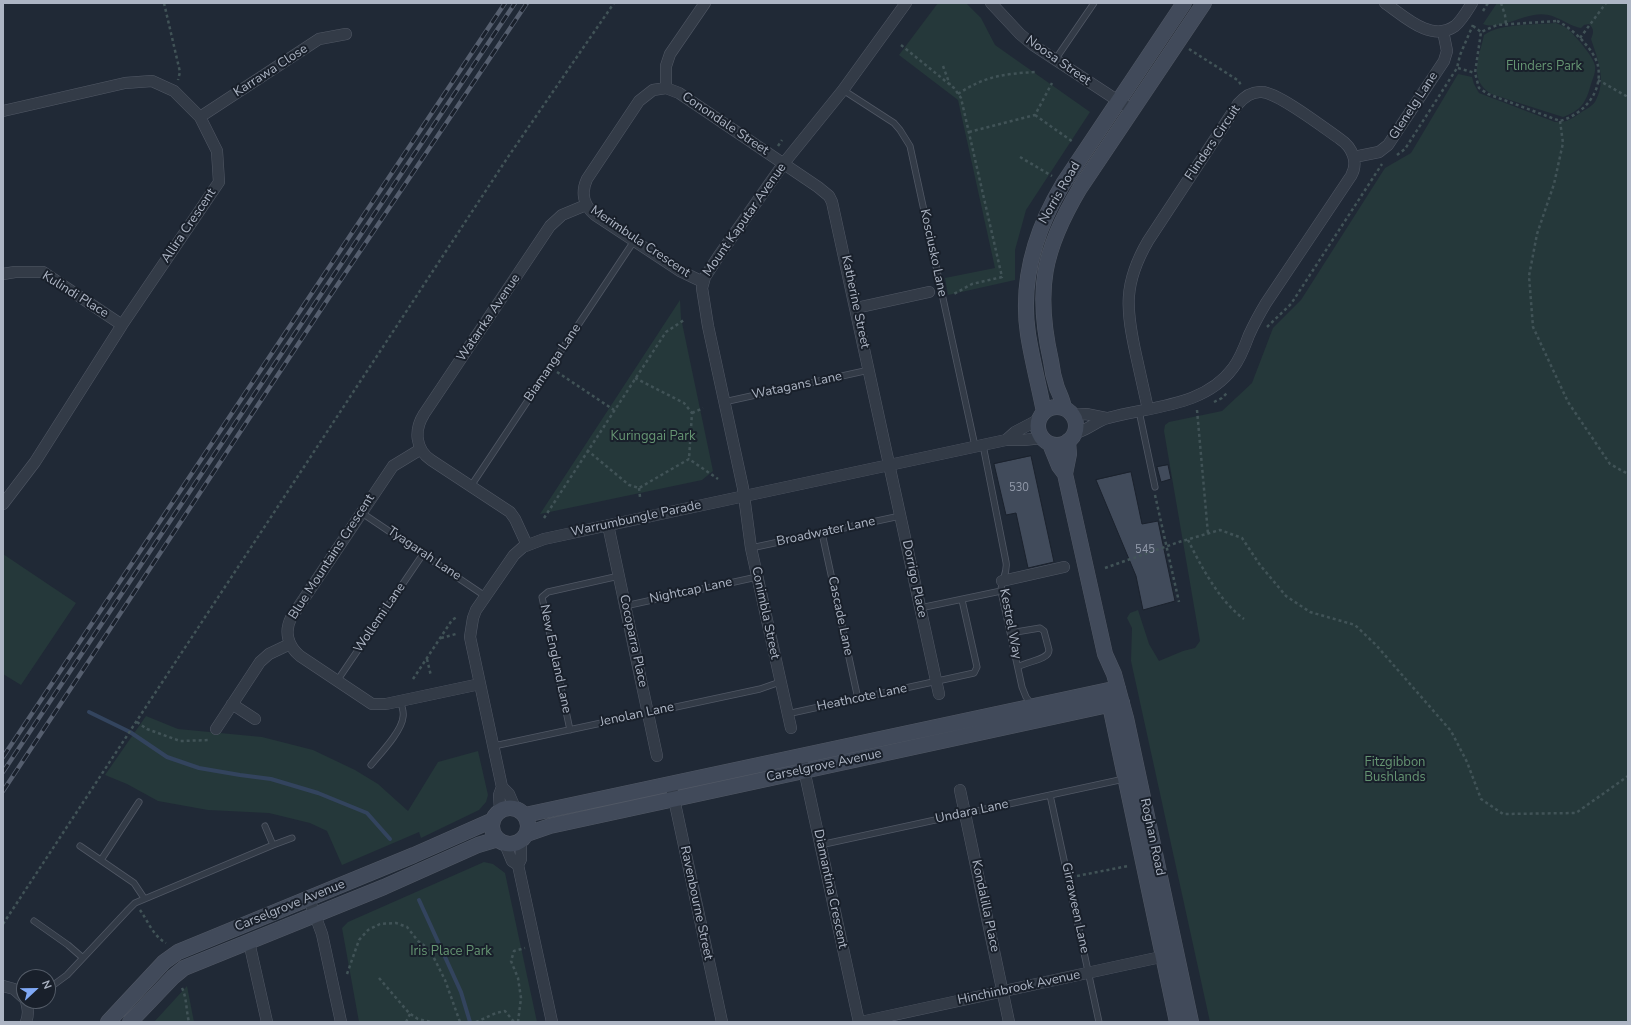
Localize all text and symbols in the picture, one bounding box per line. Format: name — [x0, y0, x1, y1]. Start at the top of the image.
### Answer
street label: Noosa Street — [1022, 33, 1094, 89]
street label: Karrawa Close — [231, 41, 311, 101]
park label: Flinders Park — [1506, 59, 1582, 75]
street label: Glenelg Lane — [1386, 69, 1442, 143]
street label: Conondale Street — [679, 89, 771, 159]
street label: Flinders Circuit — [1182, 102, 1244, 184]
street label: Norris Road — [1036, 159, 1084, 227]
street label: Mount Kaputar Avenue — [700, 160, 790, 280]
street label: Allira Crescent — [158, 186, 220, 266]
street label: Merimbula Crescent — [587, 203, 693, 281]
street label: Kosciusko Lane — [916, 208, 950, 298]
street label: Katherine Street — [838, 254, 872, 350]
street label: Kulindi Place — [39, 268, 111, 322]
street label: Watarrka Avenue — [454, 271, 524, 365]
street label: Biamanga Lane — [521, 321, 585, 405]
street label: Watagans Lane — [751, 369, 843, 403]
park label: Kuringgai Park — [611, 429, 695, 445]
house number: 530 — [1009, 481, 1029, 495]
street label: Blue Mountains Crescent — [286, 492, 378, 622]
street label: Warrumbungle Parade — [569, 498, 703, 540]
street label: Broadwater Lane — [775, 514, 877, 550]
street label: Tyagarah Lane — [384, 524, 464, 584]
street label: Dorrigo Place — [898, 539, 930, 619]
house number: 545 — [1135, 543, 1155, 557]
street label: Conimbla Street — [748, 565, 782, 661]
street label: Nightcap Lane — [648, 575, 734, 607]
street label: Cascade Lane — [824, 575, 856, 657]
street label: Wollemi Lane — [351, 580, 409, 656]
street label: Kestrel Way — [996, 587, 1024, 661]
street label: Cocoparra Place — [616, 593, 650, 689]
street label: New England Lane — [536, 603, 574, 715]
street label: Heathcote Lane — [816, 681, 908, 715]
street label: Jenolan Lane — [598, 700, 676, 730]
street label: Carselgrove Avenue — [765, 746, 883, 786]
park label: Fitzgibbon Bushlands — [1364, 755, 1426, 786]
street label: Undara Lane — [934, 797, 1010, 827]
street label: Roghan Road — [1136, 797, 1168, 877]
street label: Diamantina Crescent — [810, 828, 850, 950]
street label: Ravenbourne Street — [676, 845, 716, 961]
street label: Kondalilla Place — [968, 859, 1002, 953]
street label: Girraween Lane — [1058, 861, 1092, 955]
street label: Carselgrove Avenue — [233, 877, 347, 935]
park label: Iris Place Park — [410, 944, 492, 960]
street label: Hinchinbrook Avenue — [956, 967, 1082, 1009]
north arrow — [16, 969, 56, 1009]
text: N — [38, 978, 55, 991]

